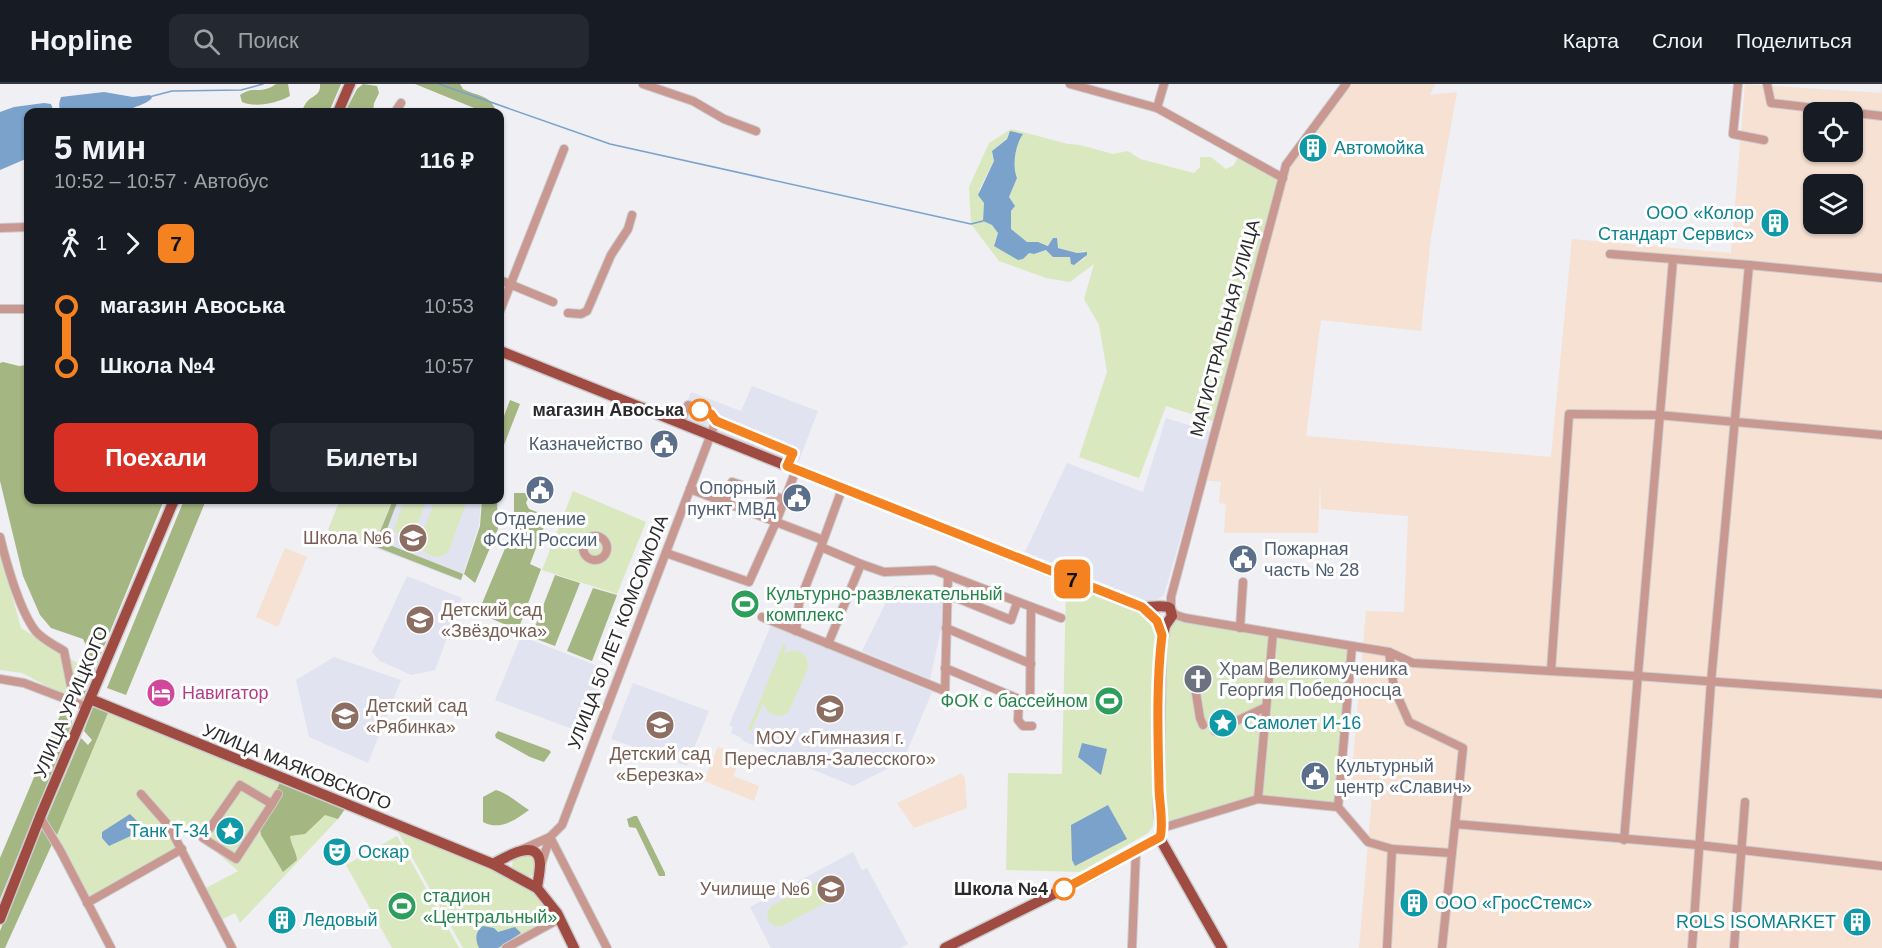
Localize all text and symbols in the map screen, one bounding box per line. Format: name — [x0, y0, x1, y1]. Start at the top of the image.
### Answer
search box — [169, 14, 589, 68]
text: Hopline — [30, 25, 133, 56]
icon: search — [190, 25, 223, 58]
text: Поиск — [238, 28, 299, 53]
text: Карта — [1563, 29, 1619, 52]
text: Слои — [1652, 29, 1703, 52]
text: Поделиться — [1736, 29, 1852, 52]
map controls — [1803, 102, 1863, 234]
button: locate — [1803, 102, 1863, 162]
text: 5 мин — [54, 129, 146, 166]
building icon: Автомойка — [1297, 132, 1329, 164]
place label: Автомойка — [1334, 138, 1425, 158]
text: 116 ₽ — [420, 148, 474, 173]
text: 10:52 – 10:57 · Автобус — [54, 170, 268, 192]
button: layers — [1803, 174, 1863, 234]
place label: ООО «Колор Стандарт Сервис» — [1598, 203, 1754, 244]
building icon: ООО «Колор Стандарт Сервис» — [1759, 207, 1791, 239]
street label: МАГИСТРАЛЬНАЯ УЛИЦА — [1186, 217, 1264, 439]
icon: walk — [54, 227, 87, 260]
icon: forward — [116, 227, 149, 260]
text: 1 — [96, 232, 107, 254]
text: 7 — [170, 232, 182, 255]
text: магазин Авоська — [100, 293, 285, 318]
text: 10:53 — [424, 295, 474, 317]
text: Школа №4 — [100, 353, 215, 378]
text: 10:57 — [424, 355, 474, 377]
marker: магазин Авоська — [689, 399, 711, 421]
place label: магазин Авоська — [533, 400, 685, 420]
button: Поехали — [54, 423, 258, 492]
button: Билеты — [270, 423, 474, 492]
public building icon: Казначейство — [648, 428, 680, 460]
place label: Казначейство — [529, 434, 643, 454]
public building icon: Отделение ФСКН России — [524, 474, 556, 506]
place label: Опорный пункт МВД — [687, 478, 776, 519]
public building icon: Опорный пункт МВД — [781, 482, 813, 514]
place label: Отделение ФСКН России — [483, 509, 597, 550]
street label: УЛИЦА 50 ЛЕТ КОМСОМОЛА — [564, 512, 672, 752]
school or university icon: Школа №6 — [397, 522, 429, 554]
place label: Школа №6 — [303, 528, 392, 548]
place label: Пожарная часть № 28 — [1264, 539, 1359, 580]
public building icon: Пожарная часть № 28 — [1227, 543, 1259, 575]
line badge: 7 — [1052, 560, 1092, 598]
text: 7 — [1066, 568, 1078, 591]
place label: Культурно-развлекательный комплекс — [766, 584, 1003, 625]
sports icon: Культурно-развлекательный комплекс — [729, 588, 761, 620]
place label: Детский сад «Звёздочка» — [441, 600, 547, 641]
school or university icon: Детский сад «Звёздочка» — [404, 604, 436, 636]
street label: УЛИЦА УРИЦКОГО — [30, 623, 112, 781]
place label: Храм Великомученика Георгия Победоносца — [1219, 659, 1409, 700]
church icon: Храм Великомученика Георгия Победоносца — [1182, 663, 1214, 695]
hotel icon: Навигатор — [145, 677, 177, 709]
place label: Навигатор — [182, 683, 268, 703]
sports icon: ФОК с бассейном — [1093, 685, 1125, 717]
place label: ФОК с бассейном — [941, 691, 1088, 711]
school or university icon: МОУ «Гимназия г. Переславля-Залесского» — [814, 693, 846, 725]
place label: Детский сад «Рябинка» — [366, 696, 468, 737]
school or university icon: Детский сад «Рябинка» — [329, 700, 361, 732]
place icon: Самолет И-16 — [1207, 707, 1239, 739]
school or university icon: Детский сад «Березка» — [644, 709, 676, 741]
place label: Самолет И-16 — [1244, 713, 1361, 733]
street label: УЛИЦА МАЯКОВСКОГО — [200, 720, 394, 814]
place label: МОУ «Гимназия г. Переславля-Залесского» — [724, 728, 936, 769]
place label: Детский сад «Березка» — [609, 744, 711, 785]
place label: Культурный центр «Славич» — [1336, 756, 1472, 797]
public building icon: Культурный центр «Славич» — [1299, 760, 1331, 792]
place icon: Танк Т-34 — [214, 815, 246, 847]
place label: Танк Т-34 — [129, 821, 209, 841]
theatre icon: Оскар — [321, 836, 353, 868]
place label: Оскар — [358, 842, 409, 862]
school or university icon: Училище №6 — [815, 873, 847, 905]
marker: Школа №4 — [1053, 878, 1075, 900]
place label: Училище №6 — [700, 879, 810, 899]
place label: Школа №4 — [954, 879, 1048, 899]
place label: стадион «Центральный» — [423, 886, 557, 927]
building icon: ООО «ГросСтемс» — [1398, 887, 1430, 919]
sports icon: стадион «Центральный» — [386, 890, 418, 922]
place label: ООО «ГросСтемс» — [1435, 893, 1592, 913]
building icon: Ледовый — [266, 904, 298, 936]
building icon: ROLS ISOMARKET — [1841, 906, 1873, 938]
place label: Ледовый — [303, 910, 378, 930]
place label: ROLS ISOMARKET — [1676, 912, 1836, 932]

